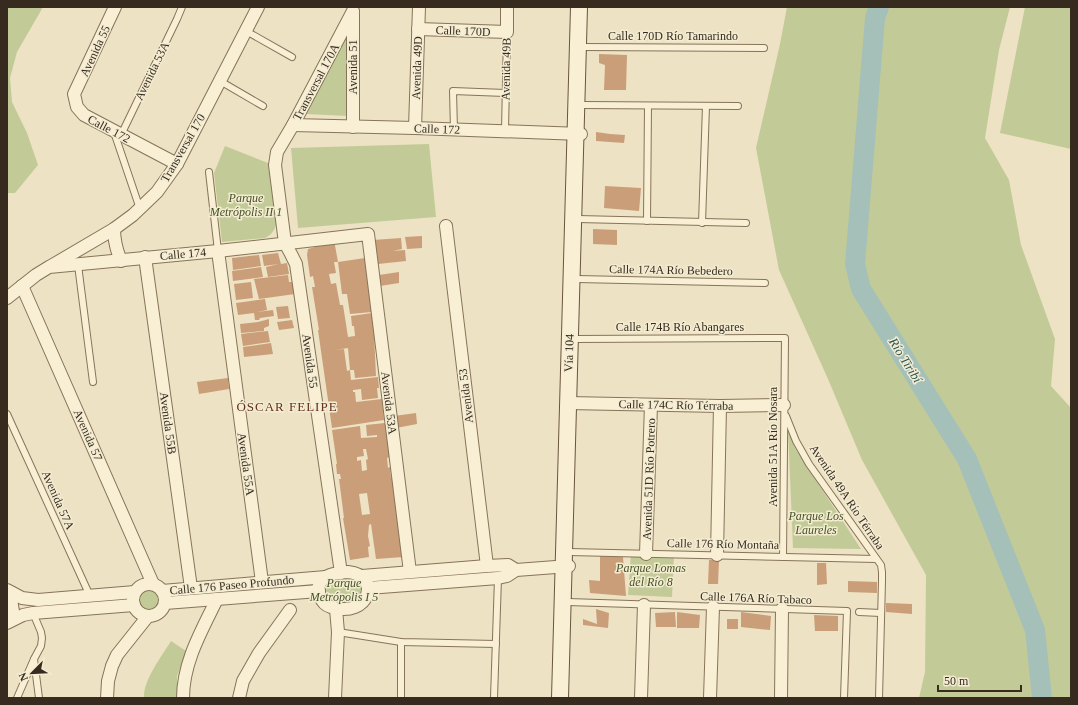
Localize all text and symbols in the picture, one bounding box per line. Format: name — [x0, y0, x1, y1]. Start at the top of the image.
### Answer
street label: Avenida 55 — [77, 23, 113, 79]
street label: Calle 170D — [435, 23, 491, 39]
street label: Calle 170D Río Tamarindo — [608, 29, 738, 43]
street label: Avenida 49D — [409, 36, 425, 100]
street label: Avenida 49B — [498, 37, 514, 101]
street label: Avenida 53A — [132, 39, 172, 103]
street label: Avenida 51 — [346, 40, 360, 94]
street label: Transversal 170A — [290, 41, 342, 123]
street label: Transversal 170 — [158, 111, 208, 185]
street label: Calle 172 — [85, 112, 133, 146]
street label: Calle 172 — [414, 121, 460, 137]
park label: Parque Metrópolis II 1 — [209, 191, 282, 219]
street label: Calle 174 — [159, 245, 207, 263]
street label: Calle 174A Río Bebedero — [609, 262, 733, 278]
street label: Calle 174B Río Abangares — [616, 320, 744, 334]
street label: Avenida 55 — [299, 333, 321, 389]
street label: Vía 104 — [561, 334, 577, 372]
water label: Río Tiribí — [885, 334, 926, 387]
street label: Avenida 53 — [456, 368, 476, 424]
street label: Avenida 53A — [378, 371, 400, 436]
street label: Avenida 51A Río Nosara — [766, 386, 780, 507]
street label: Avenida 55B — [157, 391, 179, 455]
street label: Calle 174C Río Térraba — [619, 397, 734, 413]
district label: ÓSCAR FELIPE — [236, 399, 338, 414]
street label: Avenida 57 — [70, 407, 106, 463]
street label: Avenida 51D Río Potrero — [640, 418, 658, 540]
street label: Avenida 55A — [235, 432, 257, 497]
street label: Avenida 49A Río Térraba — [807, 442, 888, 553]
street label: Avenida 57A — [39, 468, 77, 532]
park label: Parque Los Laureles — [787, 509, 844, 537]
street label: Calle 176 Río Montaña — [667, 536, 780, 552]
park label: Parque Lomas del Río 8 — [615, 561, 686, 589]
street label: Calle 176 Paseo Profundo — [169, 573, 295, 597]
park label: Parque Metrópolis I 5 — [309, 576, 378, 604]
street label: Calle 176A Río Tabaco — [700, 589, 812, 607]
north arrow — [12, 653, 52, 693]
scale bar — [938, 667, 1021, 693]
text: N — [16, 671, 30, 683]
text: 50 m — [944, 674, 969, 688]

